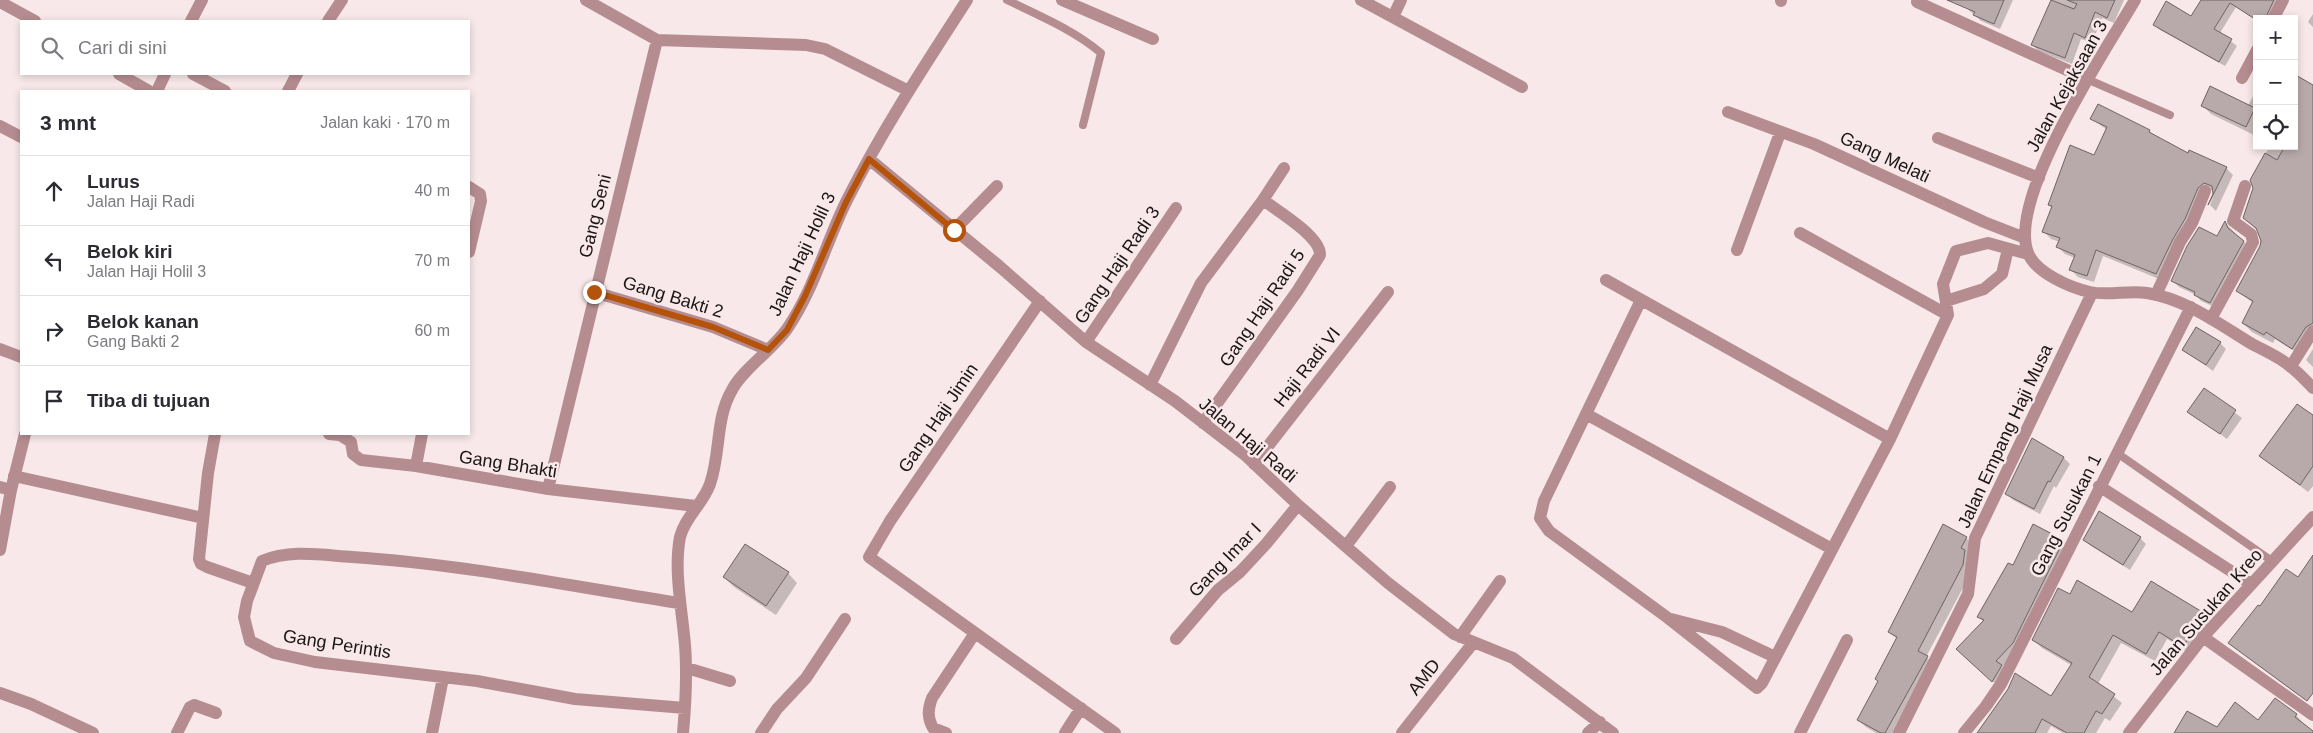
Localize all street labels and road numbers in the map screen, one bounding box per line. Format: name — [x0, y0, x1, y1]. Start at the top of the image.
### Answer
street label: Jalan Kejaksaan 3 — [2023, 17, 2111, 155]
street label: Gang Melati — [1837, 127, 1933, 187]
street label: Gang Seni — [575, 172, 615, 260]
street label: Jalan Haji Holil 3 — [765, 189, 839, 319]
street label: Gang Haji Radi 3 — [1070, 203, 1164, 327]
street label: Gang Haji Radi 5 — [1215, 246, 1309, 370]
street label: Gang Bakti 2 — [620, 272, 726, 322]
street label: Haji Radi VI — [1270, 323, 1344, 411]
street label: Jalan Empang Haji Musa — [1954, 340, 2057, 531]
street label: Gang Haji Jimin — [894, 360, 982, 476]
street label: Jalan Haji Radi — [1195, 393, 1301, 487]
street label: Gang Bhakti — [458, 446, 558, 482]
street label: Gang Susukan 1 — [2027, 451, 2105, 579]
street label: Gang Imar I — [1185, 519, 1265, 601]
street label: Jalan Susukan Kreo — [2146, 545, 2266, 679]
street label: Gang Perintis — [282, 626, 392, 662]
street label: AMD — [1404, 655, 1444, 699]

